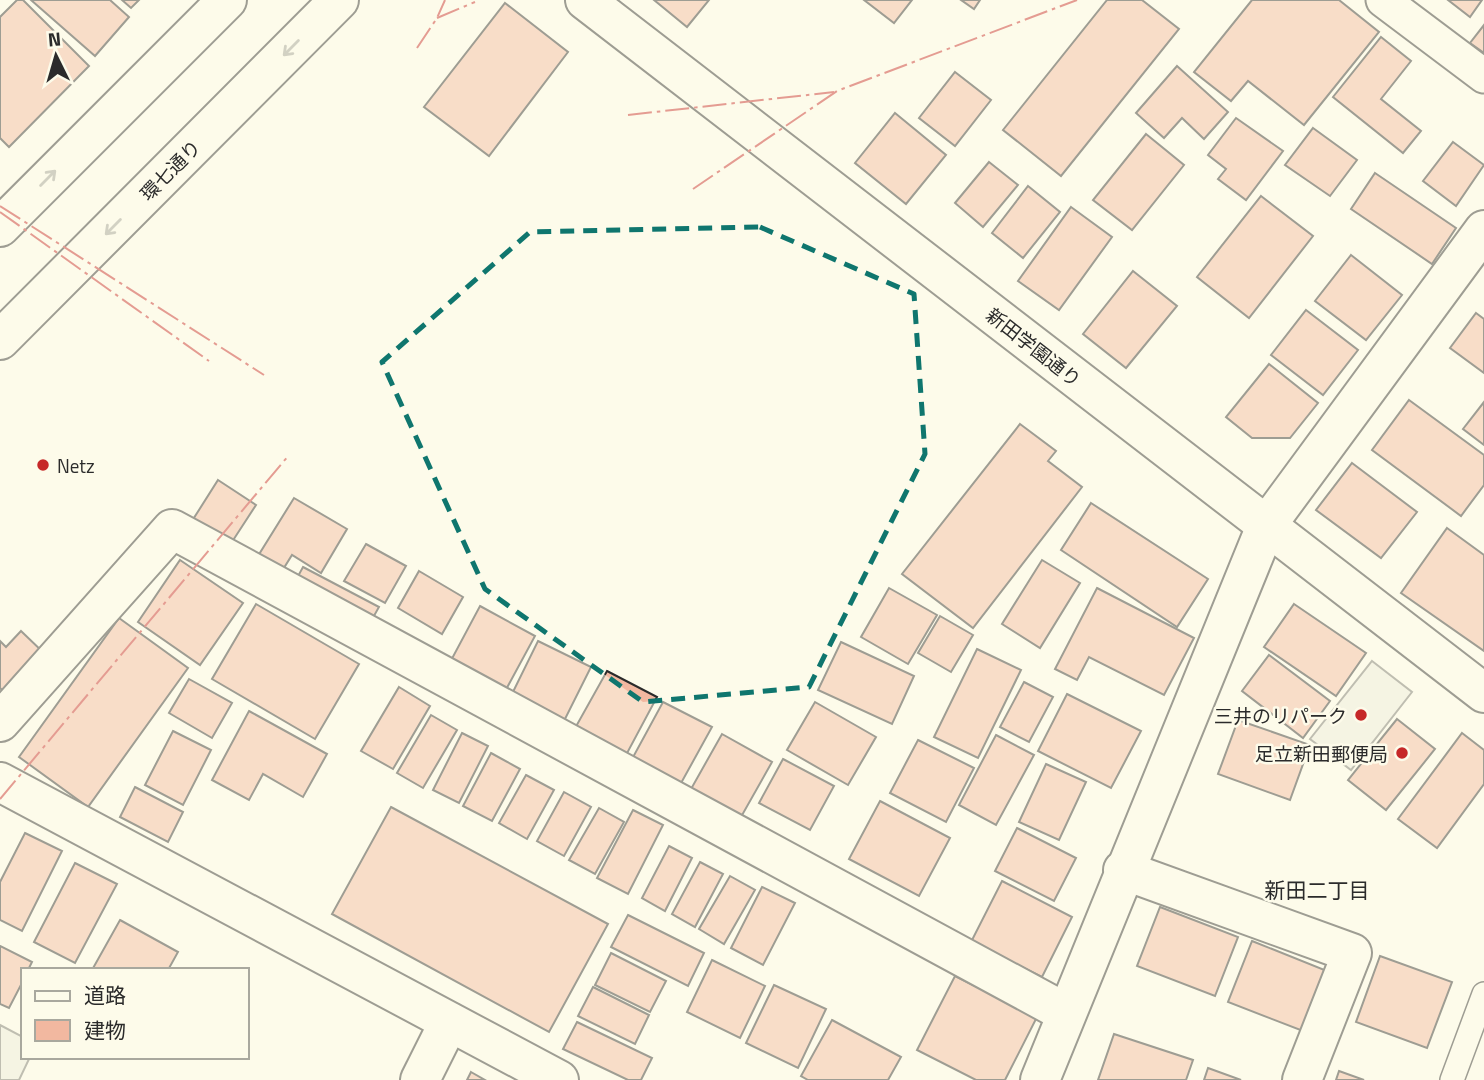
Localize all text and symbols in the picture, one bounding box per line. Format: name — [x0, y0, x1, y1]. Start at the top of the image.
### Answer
north arrow — [21, 21, 91, 91]
text: N — [47, 24, 62, 54]
one-way arrow — [283, 40, 300, 57]
street label: 環七通り — [133, 133, 207, 207]
one-way arrow — [40, 170, 57, 187]
one-way arrow — [105, 218, 122, 235]
street label: 新田学園通り — [980, 300, 1088, 394]
place label: Netz — [57, 451, 95, 480]
marker: Netz — [35, 457, 51, 473]
place label: 三井のリパーク — [1214, 701, 1347, 730]
marker: 三井のリパーク — [1353, 707, 1369, 723]
place label: 足立新田郵便局 — [1255, 739, 1388, 768]
marker: 足立新田郵便局 — [1394, 745, 1410, 761]
district label: 新田二丁目 — [1265, 874, 1370, 906]
legend — [21, 968, 248, 1059]
text: 道路 — [84, 979, 126, 1011]
text: 建物 — [84, 1014, 126, 1046]

